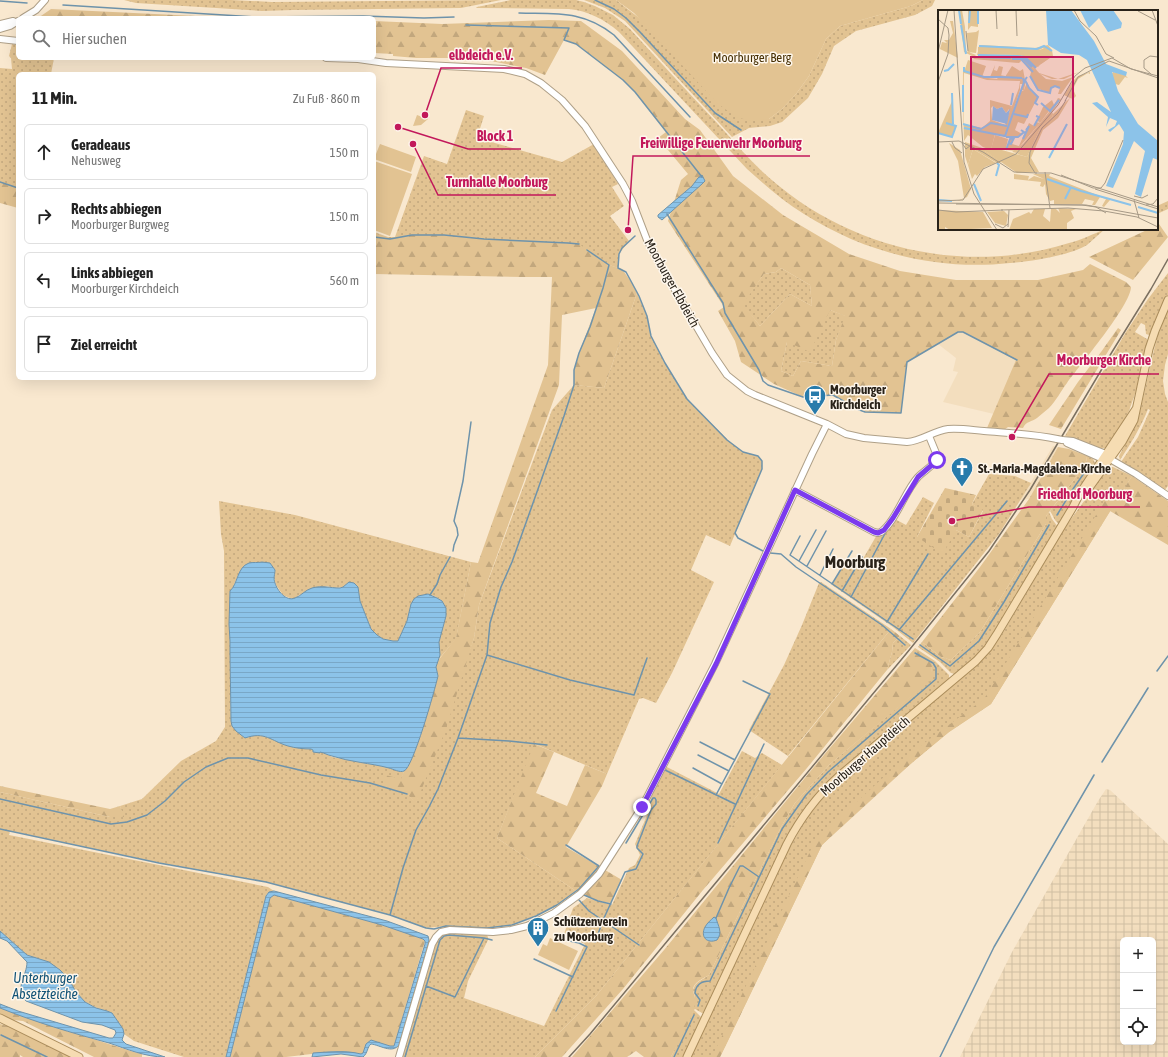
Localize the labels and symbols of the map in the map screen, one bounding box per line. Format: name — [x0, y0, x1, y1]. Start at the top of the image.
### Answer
inset map — [938, 10, 1158, 230]
callout: elbdeich e.V. — [441, 42, 522, 68]
text: elbdeich e.V. — [449, 47, 514, 63]
park label: Moorburger Berg — [713, 50, 792, 65]
callout: Block 1 — [468, 123, 521, 149]
text: Block 1 — [477, 128, 514, 144]
callout: Freiwillige Feuerwehr Moorburg — [633, 130, 810, 156]
text: Freiwillige Feuerwehr Moorburg — [640, 135, 803, 151]
callout: Turnhalle Moorburg — [438, 169, 556, 195]
text: Turnhalle Moorburg — [446, 174, 549, 190]
street label: Moorburger Elbdeich — [641, 236, 703, 330]
callout: Moorburger Kirche — [1049, 348, 1159, 374]
text: Moorburger Kirche — [1057, 352, 1151, 368]
place label: Moorburger Kirchdeich — [830, 382, 887, 412]
bus stop icon: Moorburger Kirchdeich — [802, 383, 828, 416]
route start — [928, 451, 946, 469]
church icon: St.-Maria-Magdalena-Kirche — [949, 455, 975, 488]
place label: St.-Maria-Magdalena-Kirche — [978, 461, 1111, 476]
callout: Friedhof Moorburg — [1029, 481, 1140, 507]
text: Friedhof Moorburg — [1038, 486, 1133, 502]
district label: Moorburg — [825, 552, 886, 572]
street label: Moorburger Hauptdeich — [817, 713, 913, 799]
route end — [633, 798, 651, 816]
place label: Schützenverein zu Moorburg — [554, 914, 628, 944]
building icon: Schützenverein zu Moorburg — [525, 915, 551, 948]
water label: Unterburger Absetzteiche — [11, 970, 78, 1002]

